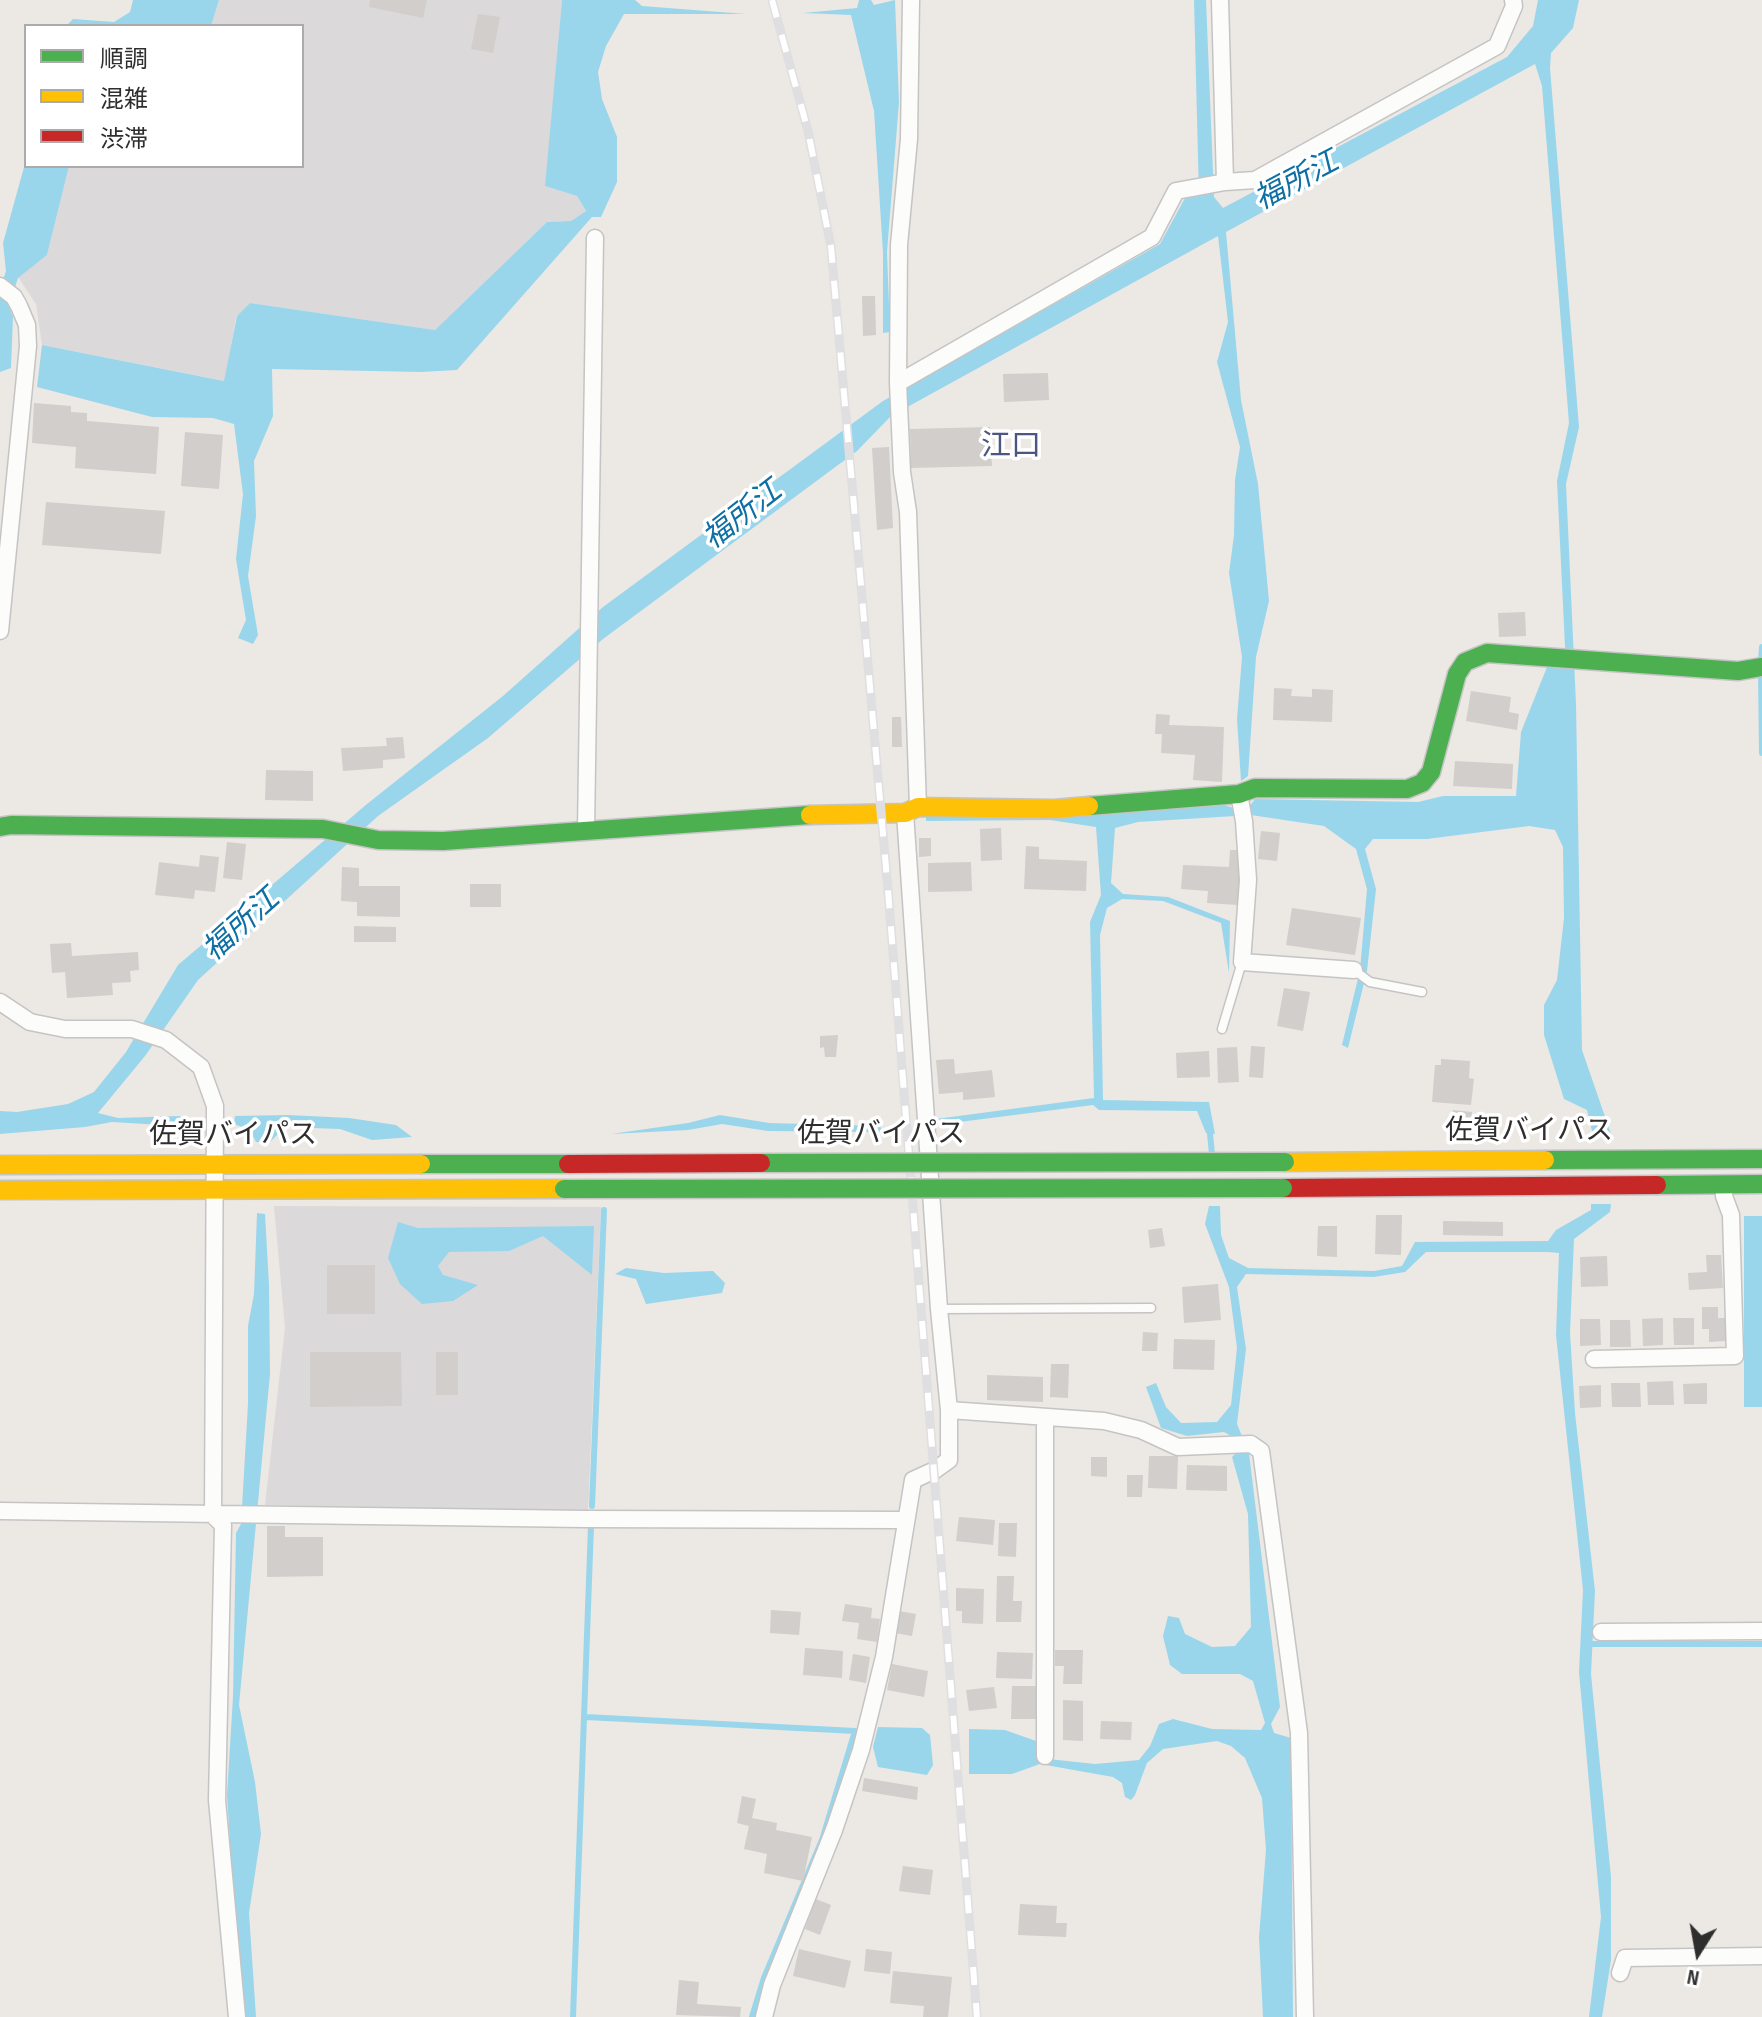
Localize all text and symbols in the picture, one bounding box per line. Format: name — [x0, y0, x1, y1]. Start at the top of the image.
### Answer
legend — [24, 24, 304, 168]
text: 順調 — [100, 45, 148, 74]
text: 混雑 — [100, 85, 148, 114]
text: 渋滞 — [100, 125, 148, 154]
water label: 福所江 — [1249, 145, 1345, 219]
district label: 江口 — [981, 429, 1041, 465]
water label: 福所江 — [696, 474, 790, 558]
water label: 福所江 — [197, 883, 287, 969]
street label: 佐賀バイパス — [1445, 1115, 1613, 1149]
street label: 佐賀バイパス — [797, 1118, 965, 1152]
street label: 佐賀バイパス — [149, 1119, 317, 1153]
north arrow — [1658, 1913, 1738, 1993]
text: N — [1685, 1963, 1702, 1991]

